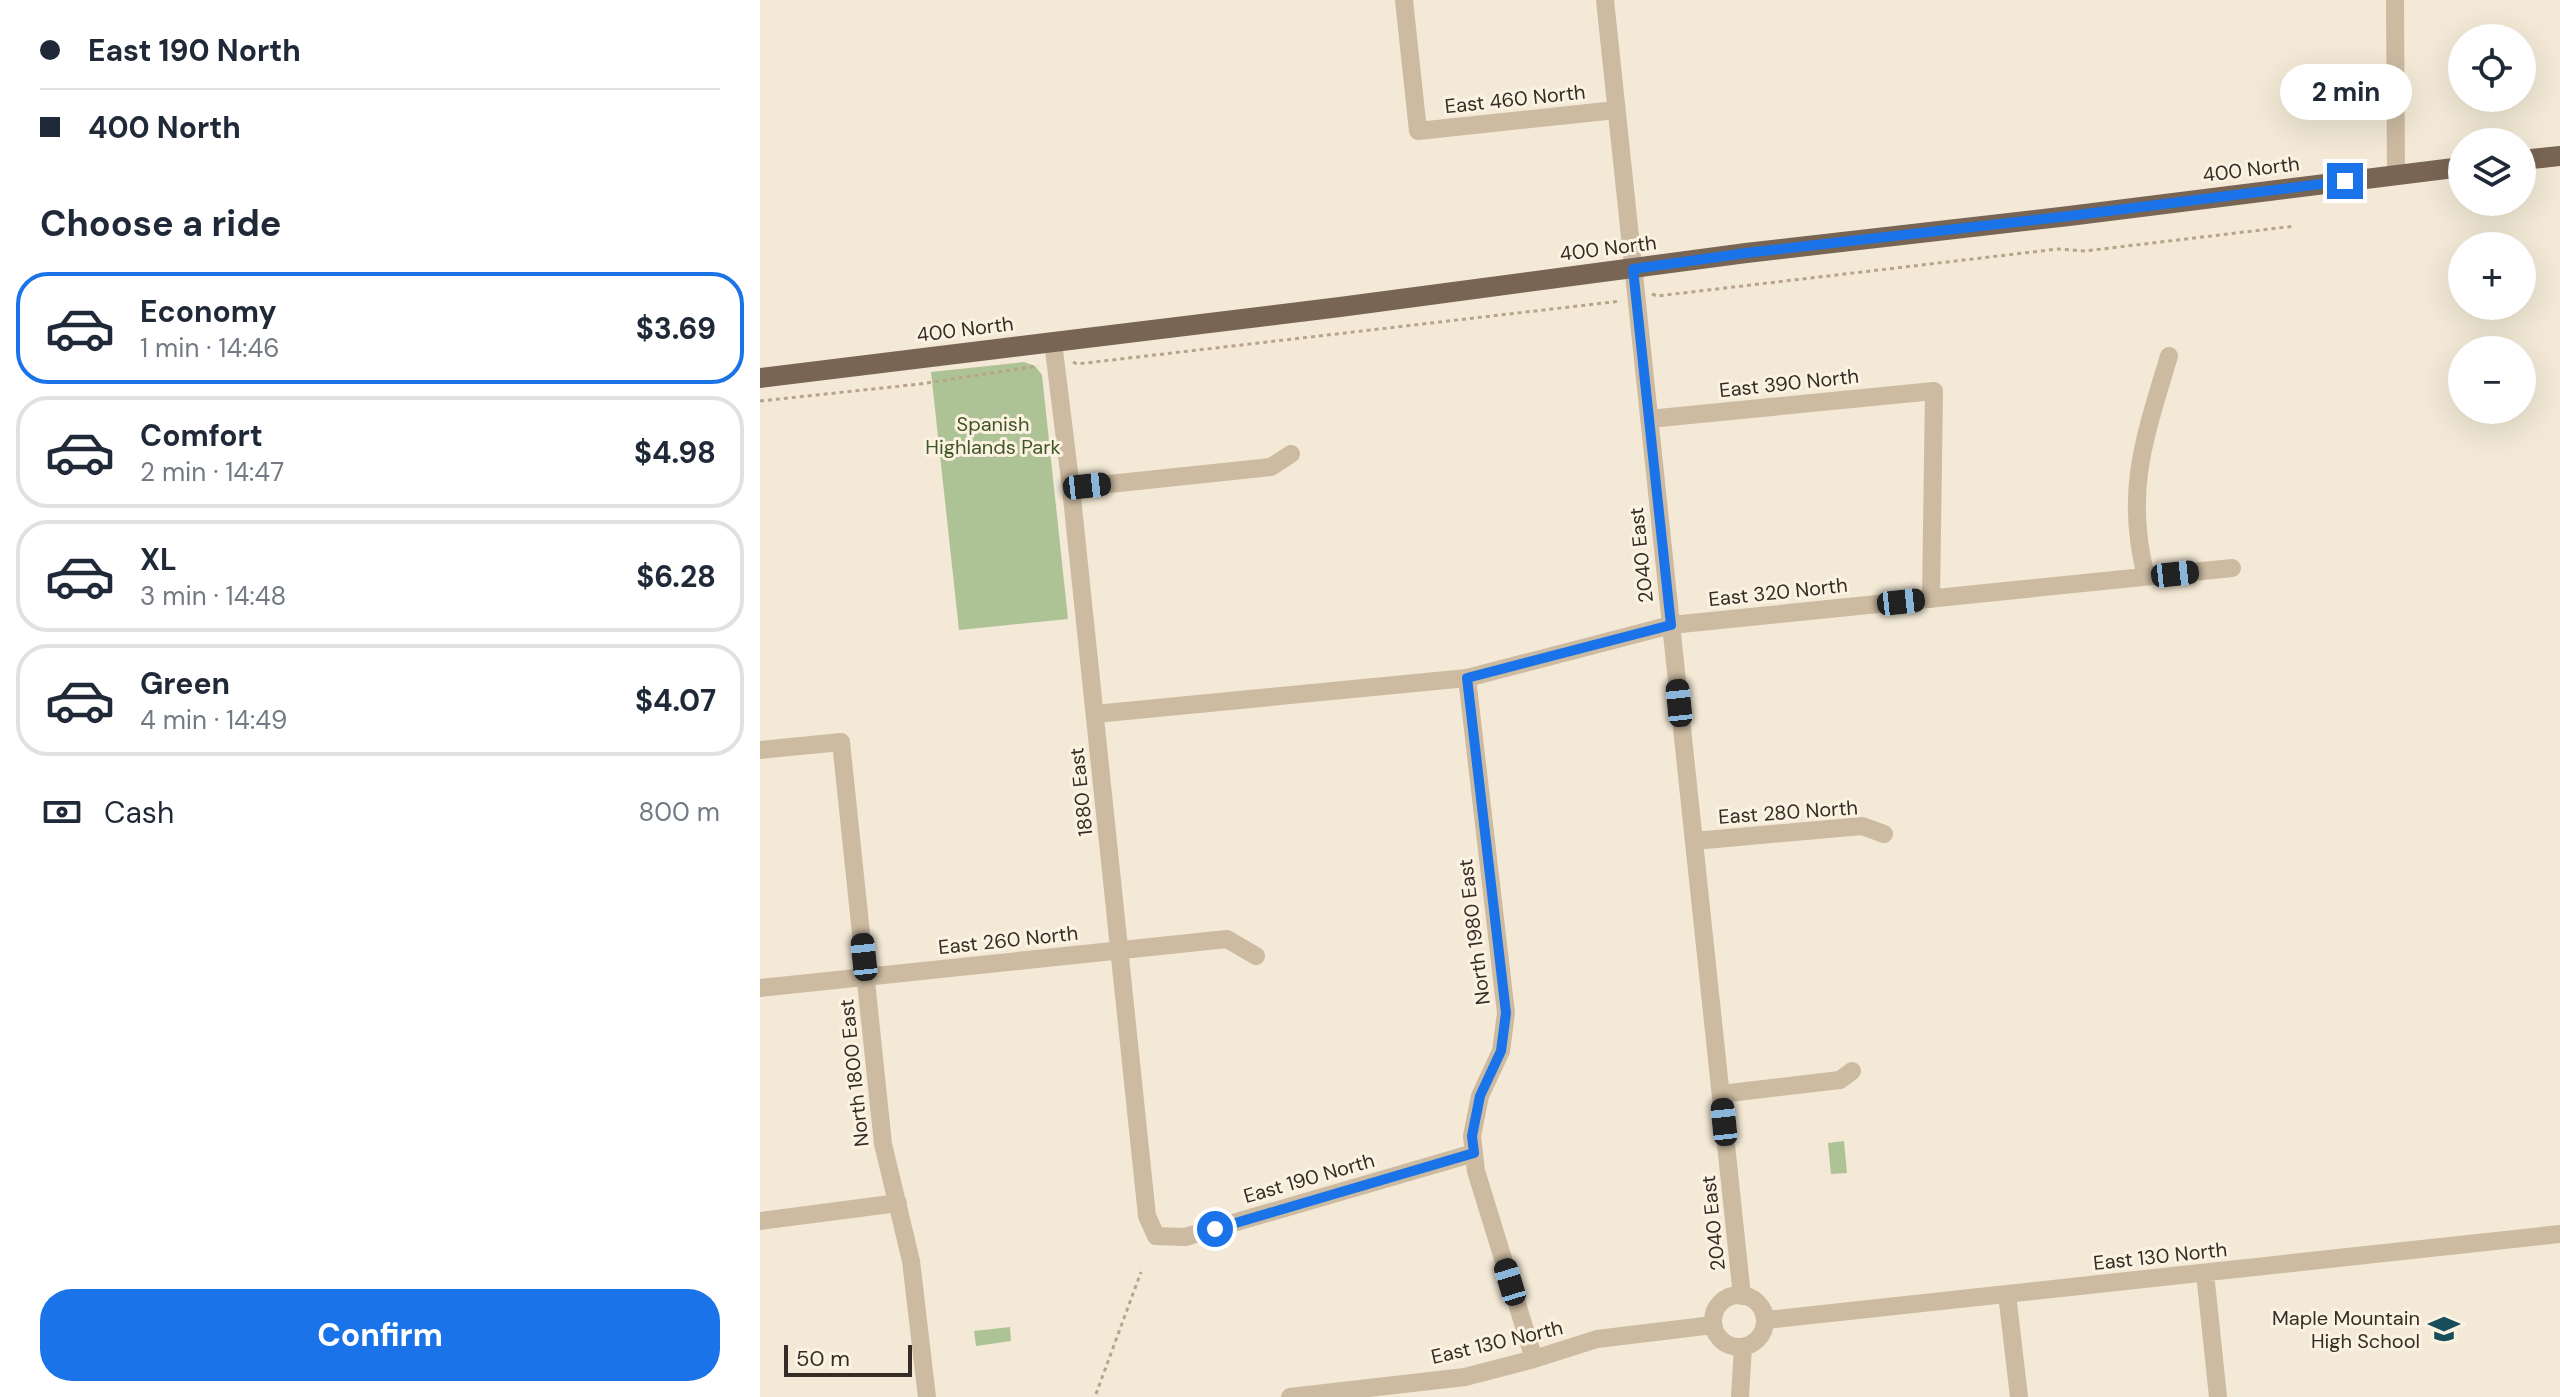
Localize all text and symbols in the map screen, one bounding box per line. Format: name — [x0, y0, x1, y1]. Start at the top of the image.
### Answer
map controls — [2448, 24, 2536, 424]
button: locate — [2448, 24, 2536, 112]
text: East 190 North — [88, 31, 301, 70]
callout: 2 min — [2279, 65, 2411, 121]
text: 2 min — [2312, 75, 2380, 109]
street label: East 460 North — [1443, 79, 1587, 119]
text: 400 North — [88, 108, 241, 147]
button: layers — [2448, 128, 2536, 216]
street label: 400 North — [2201, 150, 2301, 188]
route end — [2327, 163, 2363, 199]
text: Choose a ride — [40, 200, 281, 247]
street label: 400 North — [1558, 229, 1658, 267]
button: + — [2448, 232, 2536, 320]
icon: car — [44, 292, 116, 364]
text: Economy — [140, 292, 277, 331]
text: $3.69 — [636, 309, 716, 348]
street label: 400 North — [915, 310, 1015, 348]
text: 1 min · 14:46 — [140, 331, 280, 365]
button: − — [2448, 336, 2536, 424]
street label: East 390 North — [1718, 363, 1860, 403]
park label: Spanish Highlands Park — [925, 411, 1061, 460]
icon: car — [44, 416, 116, 488]
text: Comfort — [140, 416, 263, 455]
text: $4.98 — [634, 433, 716, 472]
text: 2 min · 14:47 — [140, 455, 284, 489]
car — [1062, 472, 1112, 500]
street label: 2040 East — [1623, 506, 1659, 604]
icon: car — [44, 540, 116, 612]
text: XL — [140, 540, 177, 579]
text: $6.28 — [636, 557, 716, 596]
car — [2150, 560, 2200, 588]
street label: East 320 North — [1707, 572, 1849, 612]
text: 3 min · 14:48 — [140, 579, 286, 613]
car — [1876, 588, 1926, 616]
icon: car — [44, 664, 116, 736]
text: Green — [140, 664, 230, 703]
car — [1665, 678, 1693, 728]
text: $4.07 — [635, 681, 716, 720]
text: 4 min · 14:49 — [140, 703, 287, 737]
street label: 1880 East — [1063, 746, 1099, 838]
icon: cash — [40, 790, 84, 834]
text: Cash — [104, 793, 174, 832]
street label: East 280 North — [1717, 794, 1859, 830]
text: 800 m — [639, 795, 720, 829]
street label: North 1980 East — [1452, 857, 1496, 1007]
street label: East 260 North — [937, 920, 1079, 960]
car — [850, 932, 878, 982]
street label: North 1800 East — [833, 998, 875, 1148]
car — [1710, 1097, 1738, 1147]
street label: East 190 North — [1240, 1147, 1378, 1209]
street label: 2040 East — [1695, 1174, 1731, 1272]
route start — [1197, 1211, 1233, 1247]
street label: East 130 North — [2092, 1236, 2228, 1276]
car — [1492, 1256, 1528, 1308]
button: Confirm — [40, 1289, 720, 1381]
place label: Maple Mountain High School — [2272, 1305, 2420, 1354]
school or university icon: Maple Mountain High School — [2427, 1312, 2461, 1346]
street label: East 130 North — [1429, 1314, 1565, 1370]
scale bar — [784, 1341, 912, 1377]
text: 50 m — [796, 1344, 850, 1373]

